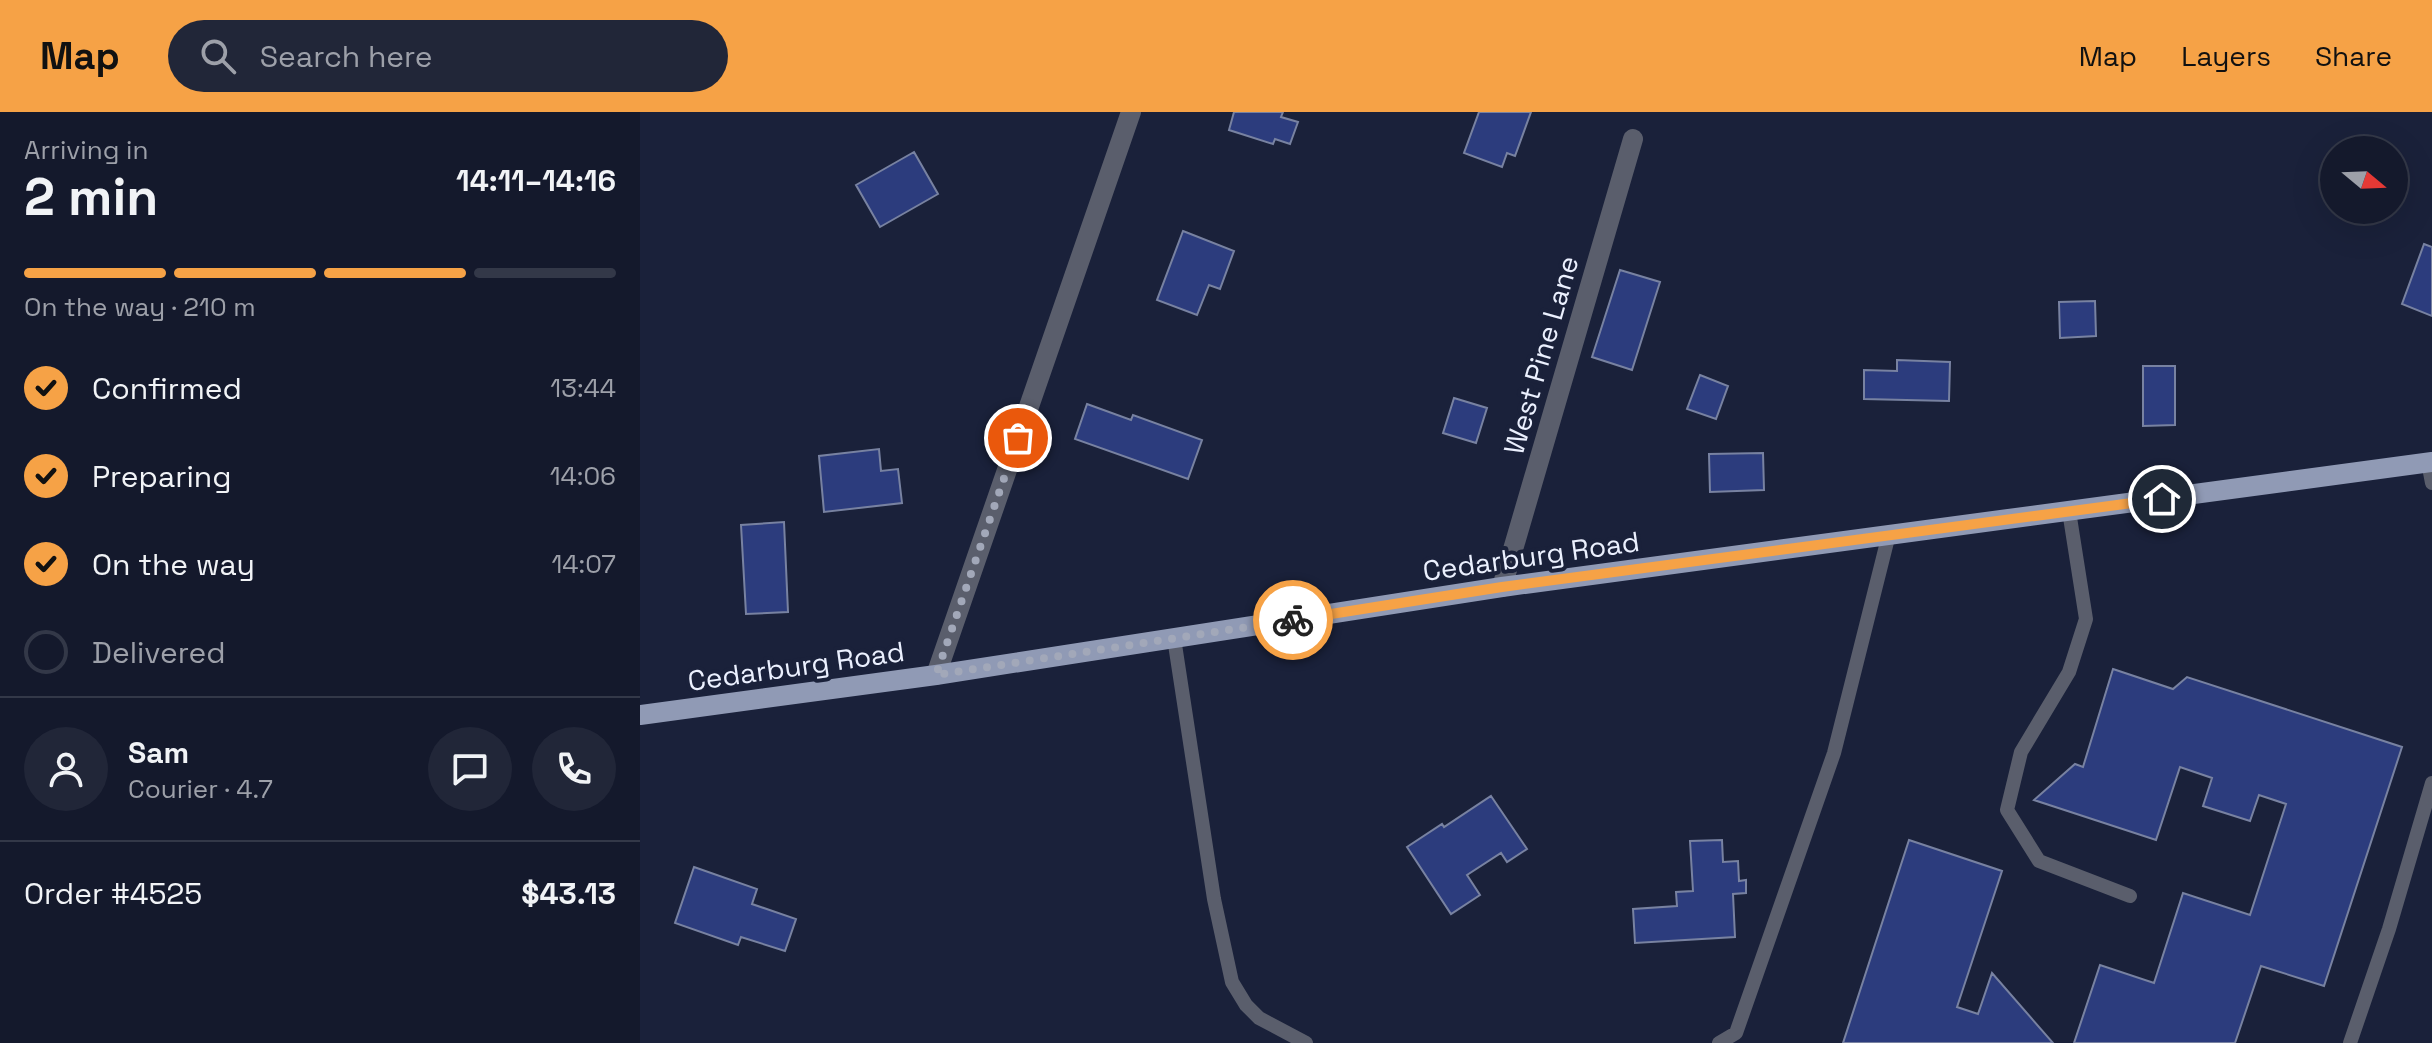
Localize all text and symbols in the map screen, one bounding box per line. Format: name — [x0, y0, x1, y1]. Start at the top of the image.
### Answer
search box — [168, 20, 728, 92]
text: Map — [40, 32, 120, 80]
icon: search — [196, 34, 240, 78]
text: Search here — [260, 37, 433, 76]
text: Map — [2079, 38, 2137, 74]
text: Layers — [2181, 38, 2271, 74]
text: Share — [2315, 38, 2392, 74]
text: Arriving in — [24, 133, 148, 167]
north arrow — [2320, 136, 2408, 224]
map controls — [2320, 136, 2408, 224]
text: 14:11–14:16 — [456, 161, 616, 200]
text: 2 min — [24, 164, 158, 230]
street label: West Pine Lane — [1495, 252, 1587, 458]
text: On the way · 210 m — [24, 290, 256, 324]
icon: check — [24, 366, 68, 410]
text: Confirmed — [92, 369, 242, 408]
text: 13:44 — [550, 371, 616, 405]
pin — [984, 404, 1052, 472]
icon: bag — [996, 416, 1040, 460]
icon: check — [24, 454, 68, 498]
text: Preparing — [92, 457, 231, 496]
text: 14:06 — [550, 459, 616, 493]
pin — [2128, 465, 2196, 533]
icon: home — [2140, 477, 2184, 521]
street label: Cedarburg Road — [1420, 523, 1642, 589]
icon: check — [24, 542, 68, 586]
text: On the way — [92, 545, 255, 584]
text: 14:07 — [551, 547, 616, 581]
courier — [1253, 580, 1333, 660]
icon: bike — [1271, 598, 1315, 642]
text: Delivered — [92, 633, 226, 672]
street label: Cedarburg Road — [685, 633, 907, 699]
button: person — [24, 727, 108, 811]
button: chat — [428, 727, 512, 811]
button: phone — [532, 727, 616, 811]
text: Sam — [128, 733, 189, 772]
text: Courier · 4.7 — [128, 772, 273, 806]
text: Order #4525 — [24, 874, 202, 913]
text: $43.13 — [521, 874, 616, 913]

